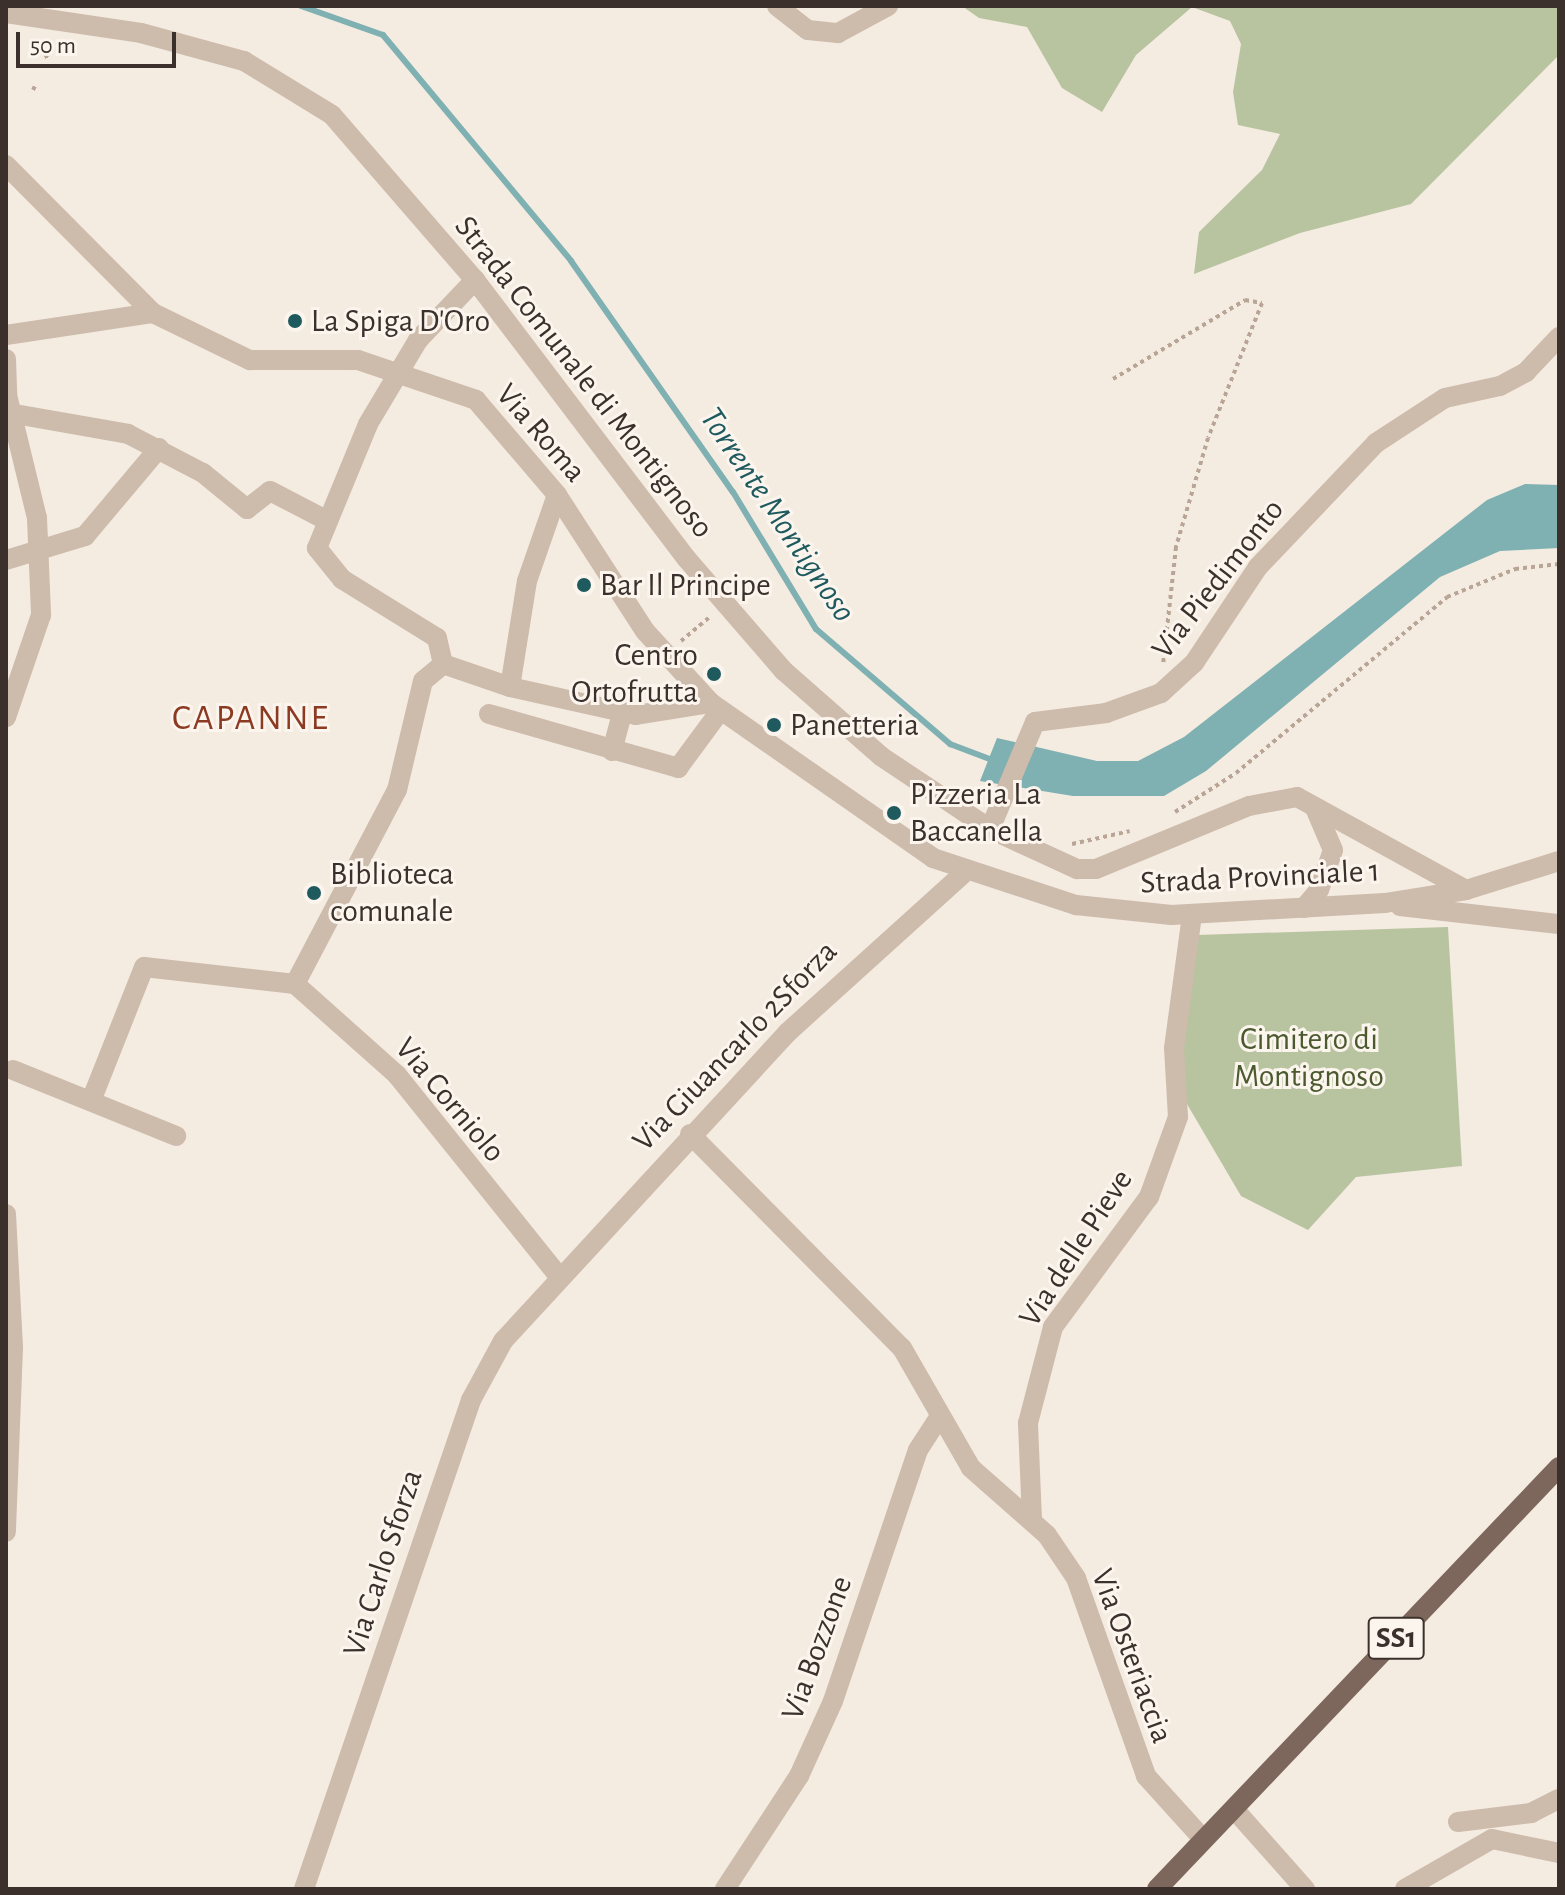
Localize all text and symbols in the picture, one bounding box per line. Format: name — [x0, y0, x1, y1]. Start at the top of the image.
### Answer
scale bar — [20, 16, 180, 66]
text: 50 m — [30, 34, 76, 58]
street label: Strada Comunale di Montignoso — [446, 208, 722, 546]
place label: La Spiga D'Oro — [311, 302, 490, 340]
marker: La Spiga D'Oro — [286, 312, 304, 330]
street label: Via Roma — [488, 376, 594, 490]
water label: Torrente Montignoso — [690, 400, 864, 630]
street label: Via Piedimonto — [1144, 491, 1292, 667]
place label: Bar Il Principe — [600, 566, 771, 604]
marker: Bar Il Principe — [575, 576, 593, 594]
place label: Centro Ortofrutta — [571, 637, 698, 712]
marker: Centro Ortofrutta — [705, 665, 723, 683]
district label: CAPANNE — [172, 697, 330, 741]
place label: Panetteria — [790, 706, 919, 744]
marker: Panetteria — [765, 716, 783, 734]
place label: Pizzeria La Baccanella — [910, 776, 1043, 851]
marker: Pizzeria La Baccanella — [885, 804, 903, 822]
street label: Strada Provinciale 1 — [1139, 852, 1381, 902]
place label: Biblioteca comunale — [330, 856, 454, 931]
marker: Biblioteca comunale — [305, 884, 323, 902]
street label: Via Giuancarlo 2Sforza — [625, 933, 845, 1159]
park label: Cimitero di Montignoso — [1234, 1021, 1384, 1096]
street label: Via Corniolo — [387, 1030, 513, 1170]
street label: Via delle Pieve — [1011, 1162, 1141, 1334]
street label: Via Carlo Sforza — [335, 1465, 431, 1661]
street label: Via Osteriaccia — [1083, 1564, 1181, 1748]
street label: Via Bozzone — [773, 1571, 861, 1725]
road number: SS1 — [1366, 1612, 1426, 1664]

